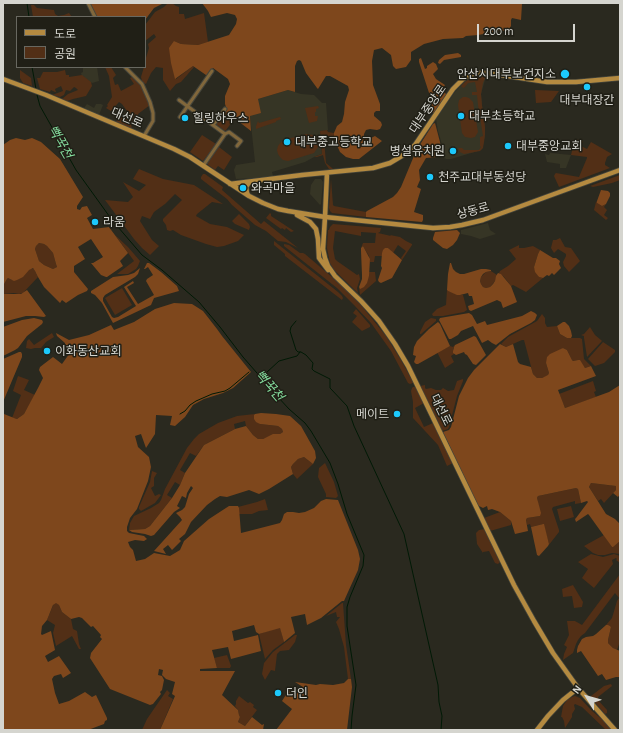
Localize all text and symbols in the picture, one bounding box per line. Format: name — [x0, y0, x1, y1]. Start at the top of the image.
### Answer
legend — [16, 16, 146, 68]
scale bar — [479, 16, 577, 42]
text: 200 m — [484, 25, 514, 37]
text: 도로 — [54, 28, 76, 40]
text: 공원 — [54, 48, 76, 60]
place label: 안산시대부보건지소 — [457, 67, 556, 81]
marker: 안산시대부보건지소 — [559, 68, 571, 80]
street label: 대부중앙로 — [407, 82, 449, 136]
marker: 대부대장간 — [582, 82, 592, 92]
place label: 대부대장간 — [559, 93, 615, 107]
street label: 대선로 — [109, 105, 145, 131]
place label: 대부초등학교 — [469, 109, 535, 123]
place label: 힐링하우스 — [193, 111, 248, 125]
marker: 대부초등학교 — [456, 111, 466, 121]
marker: 힐링하우스 — [180, 113, 190, 123]
water label: 뻑꾹천 — [44, 123, 76, 161]
place label: 대부중고등학교 — [295, 135, 372, 149]
marker: 대부중고등학교 — [282, 137, 292, 147]
place label: 대부중앙교회 — [516, 139, 582, 153]
marker: 대부중앙교회 — [503, 141, 513, 151]
place label: 병설유치원 — [390, 144, 445, 158]
marker: 병설유치원 — [448, 146, 458, 156]
place label: 천주교대부동성당 — [438, 170, 526, 184]
marker: 천주교대부동성당 — [425, 172, 435, 182]
place label: 와곡마을 — [251, 181, 295, 195]
marker: 와곡마을 — [238, 183, 248, 193]
street label: 상동로 — [455, 200, 491, 222]
place label: 라움 — [103, 215, 125, 229]
marker: 라움 — [90, 217, 100, 227]
place label: 이화동산교회 — [55, 344, 121, 358]
marker: 이화동산교회 — [42, 346, 52, 356]
water label: 뻑꾹천 — [251, 367, 287, 405]
street label: 대선로 — [427, 392, 455, 428]
place label: 메이트 — [356, 407, 389, 421]
marker: 메이트 — [392, 409, 402, 419]
north arrow — [567, 677, 607, 717]
text: N — [570, 683, 584, 696]
place label: 더인 — [286, 686, 308, 700]
marker: 더인 — [273, 688, 283, 698]

